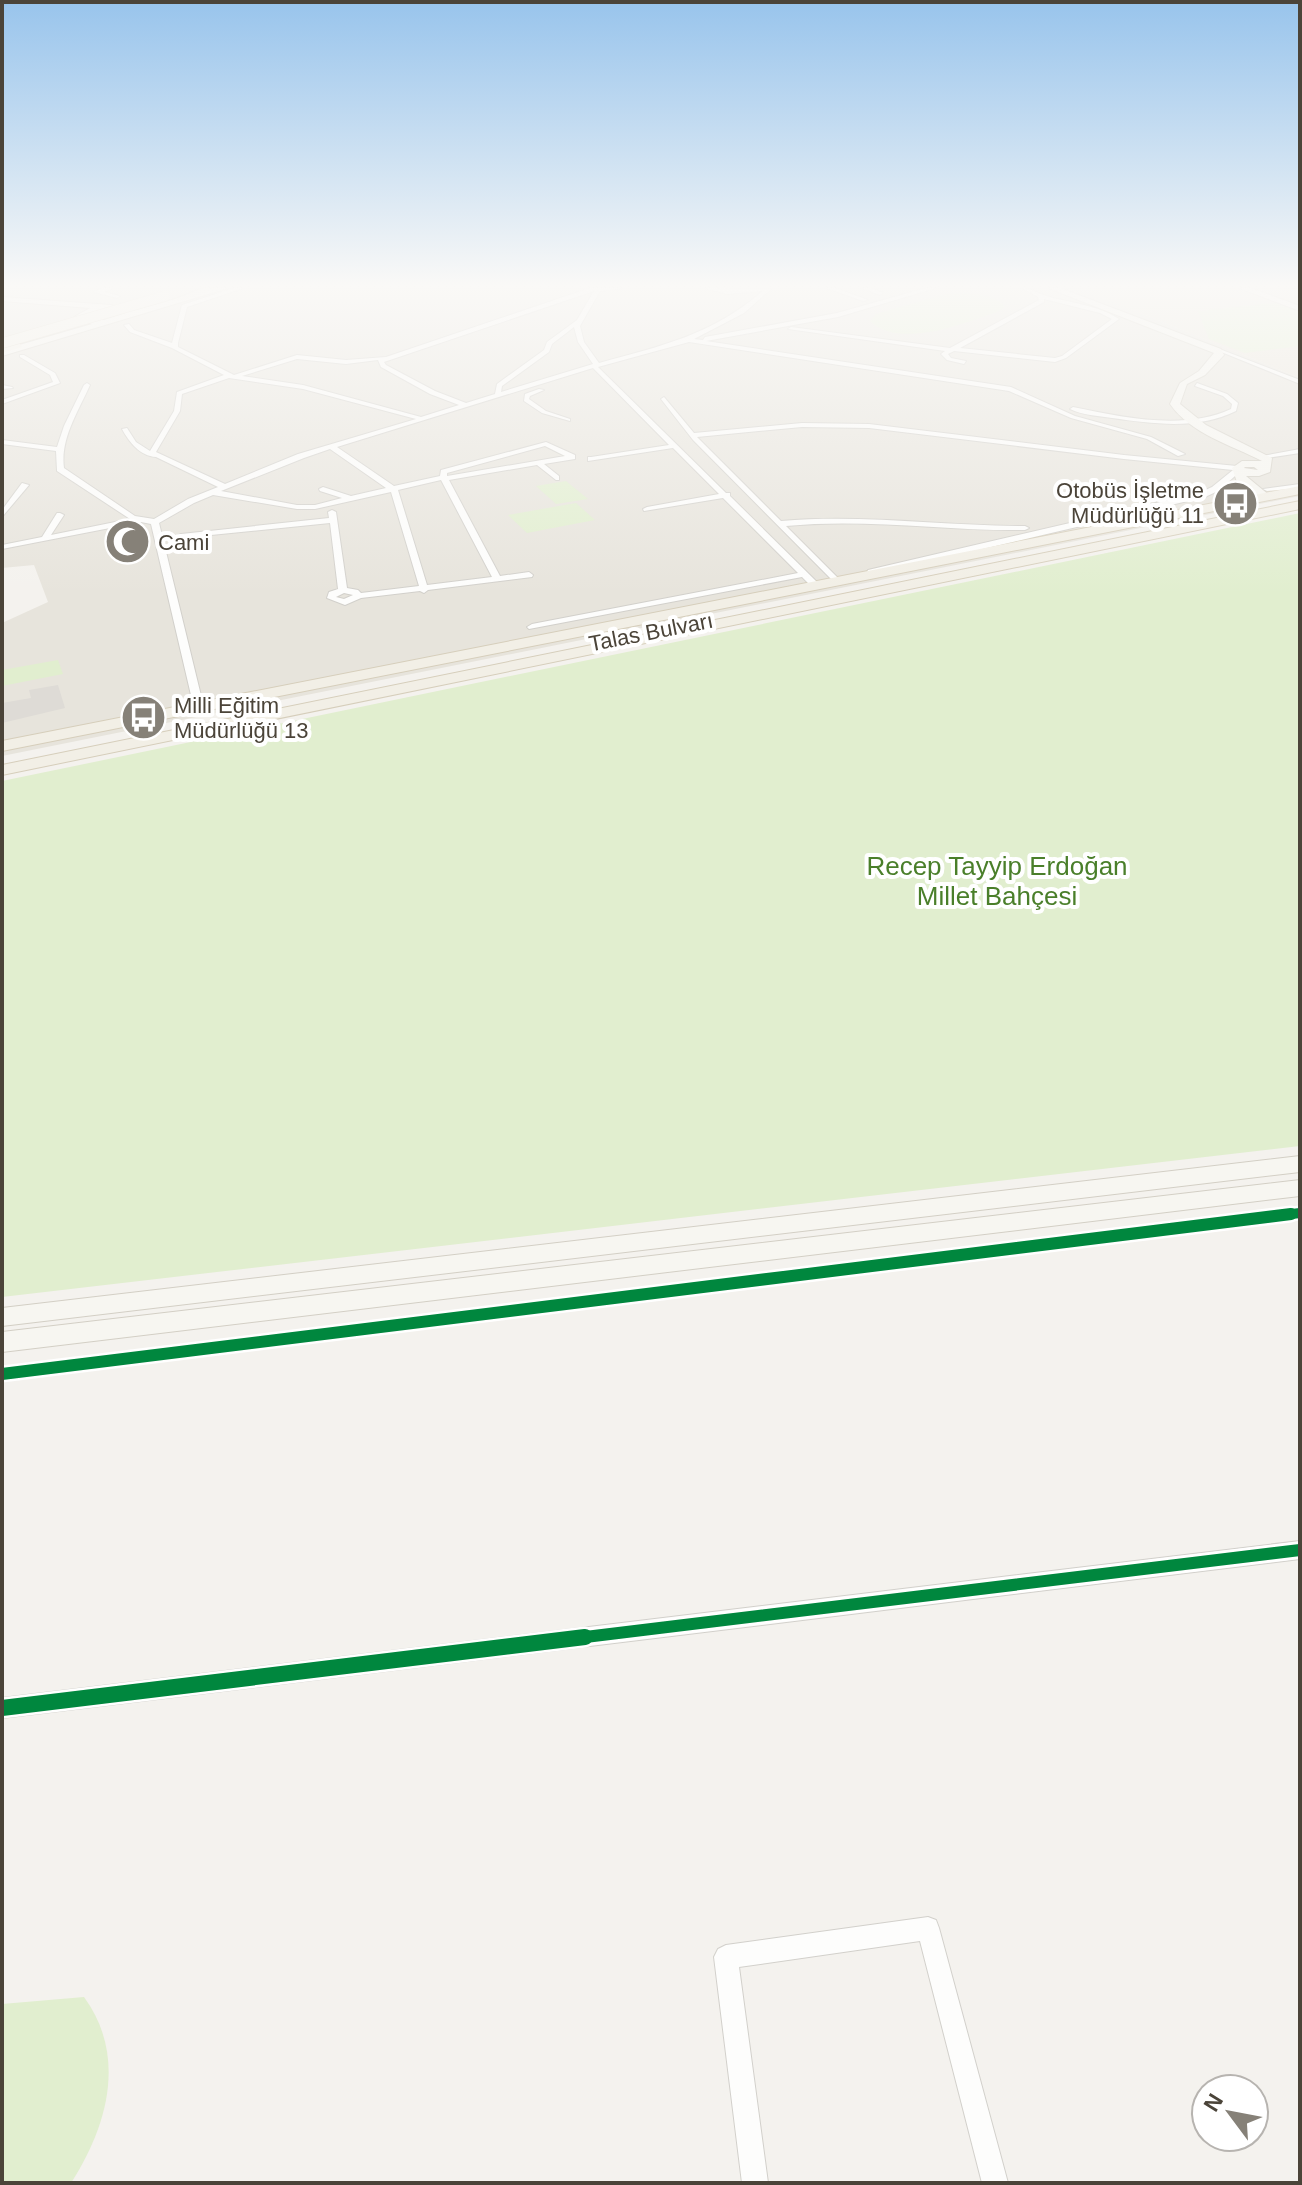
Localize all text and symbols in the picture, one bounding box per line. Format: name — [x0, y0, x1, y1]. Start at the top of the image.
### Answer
place label: Otobüs İşletme Müdürlüğü 11 — [1056, 478, 1204, 528]
bus stop icon: Otobüs İşletme Müdürlüğü 11 — [1211, 479, 1259, 527]
mosque icon: Cami — [103, 518, 151, 566]
place label: Cami — [158, 530, 209, 555]
street label: Talas Bulvarı — [587, 608, 715, 656]
place label: Milli Eğitim Müdürlüğü 13 — [174, 693, 309, 743]
bus stop icon: Milli Eğitim Müdürlüğü 13 — [119, 694, 167, 742]
park label: Recep Tayyip Erdoğan Millet Bahçesi — [866, 851, 1128, 911]
north arrow — [1190, 2073, 1270, 2153]
text: N — [1199, 2089, 1228, 2116]

